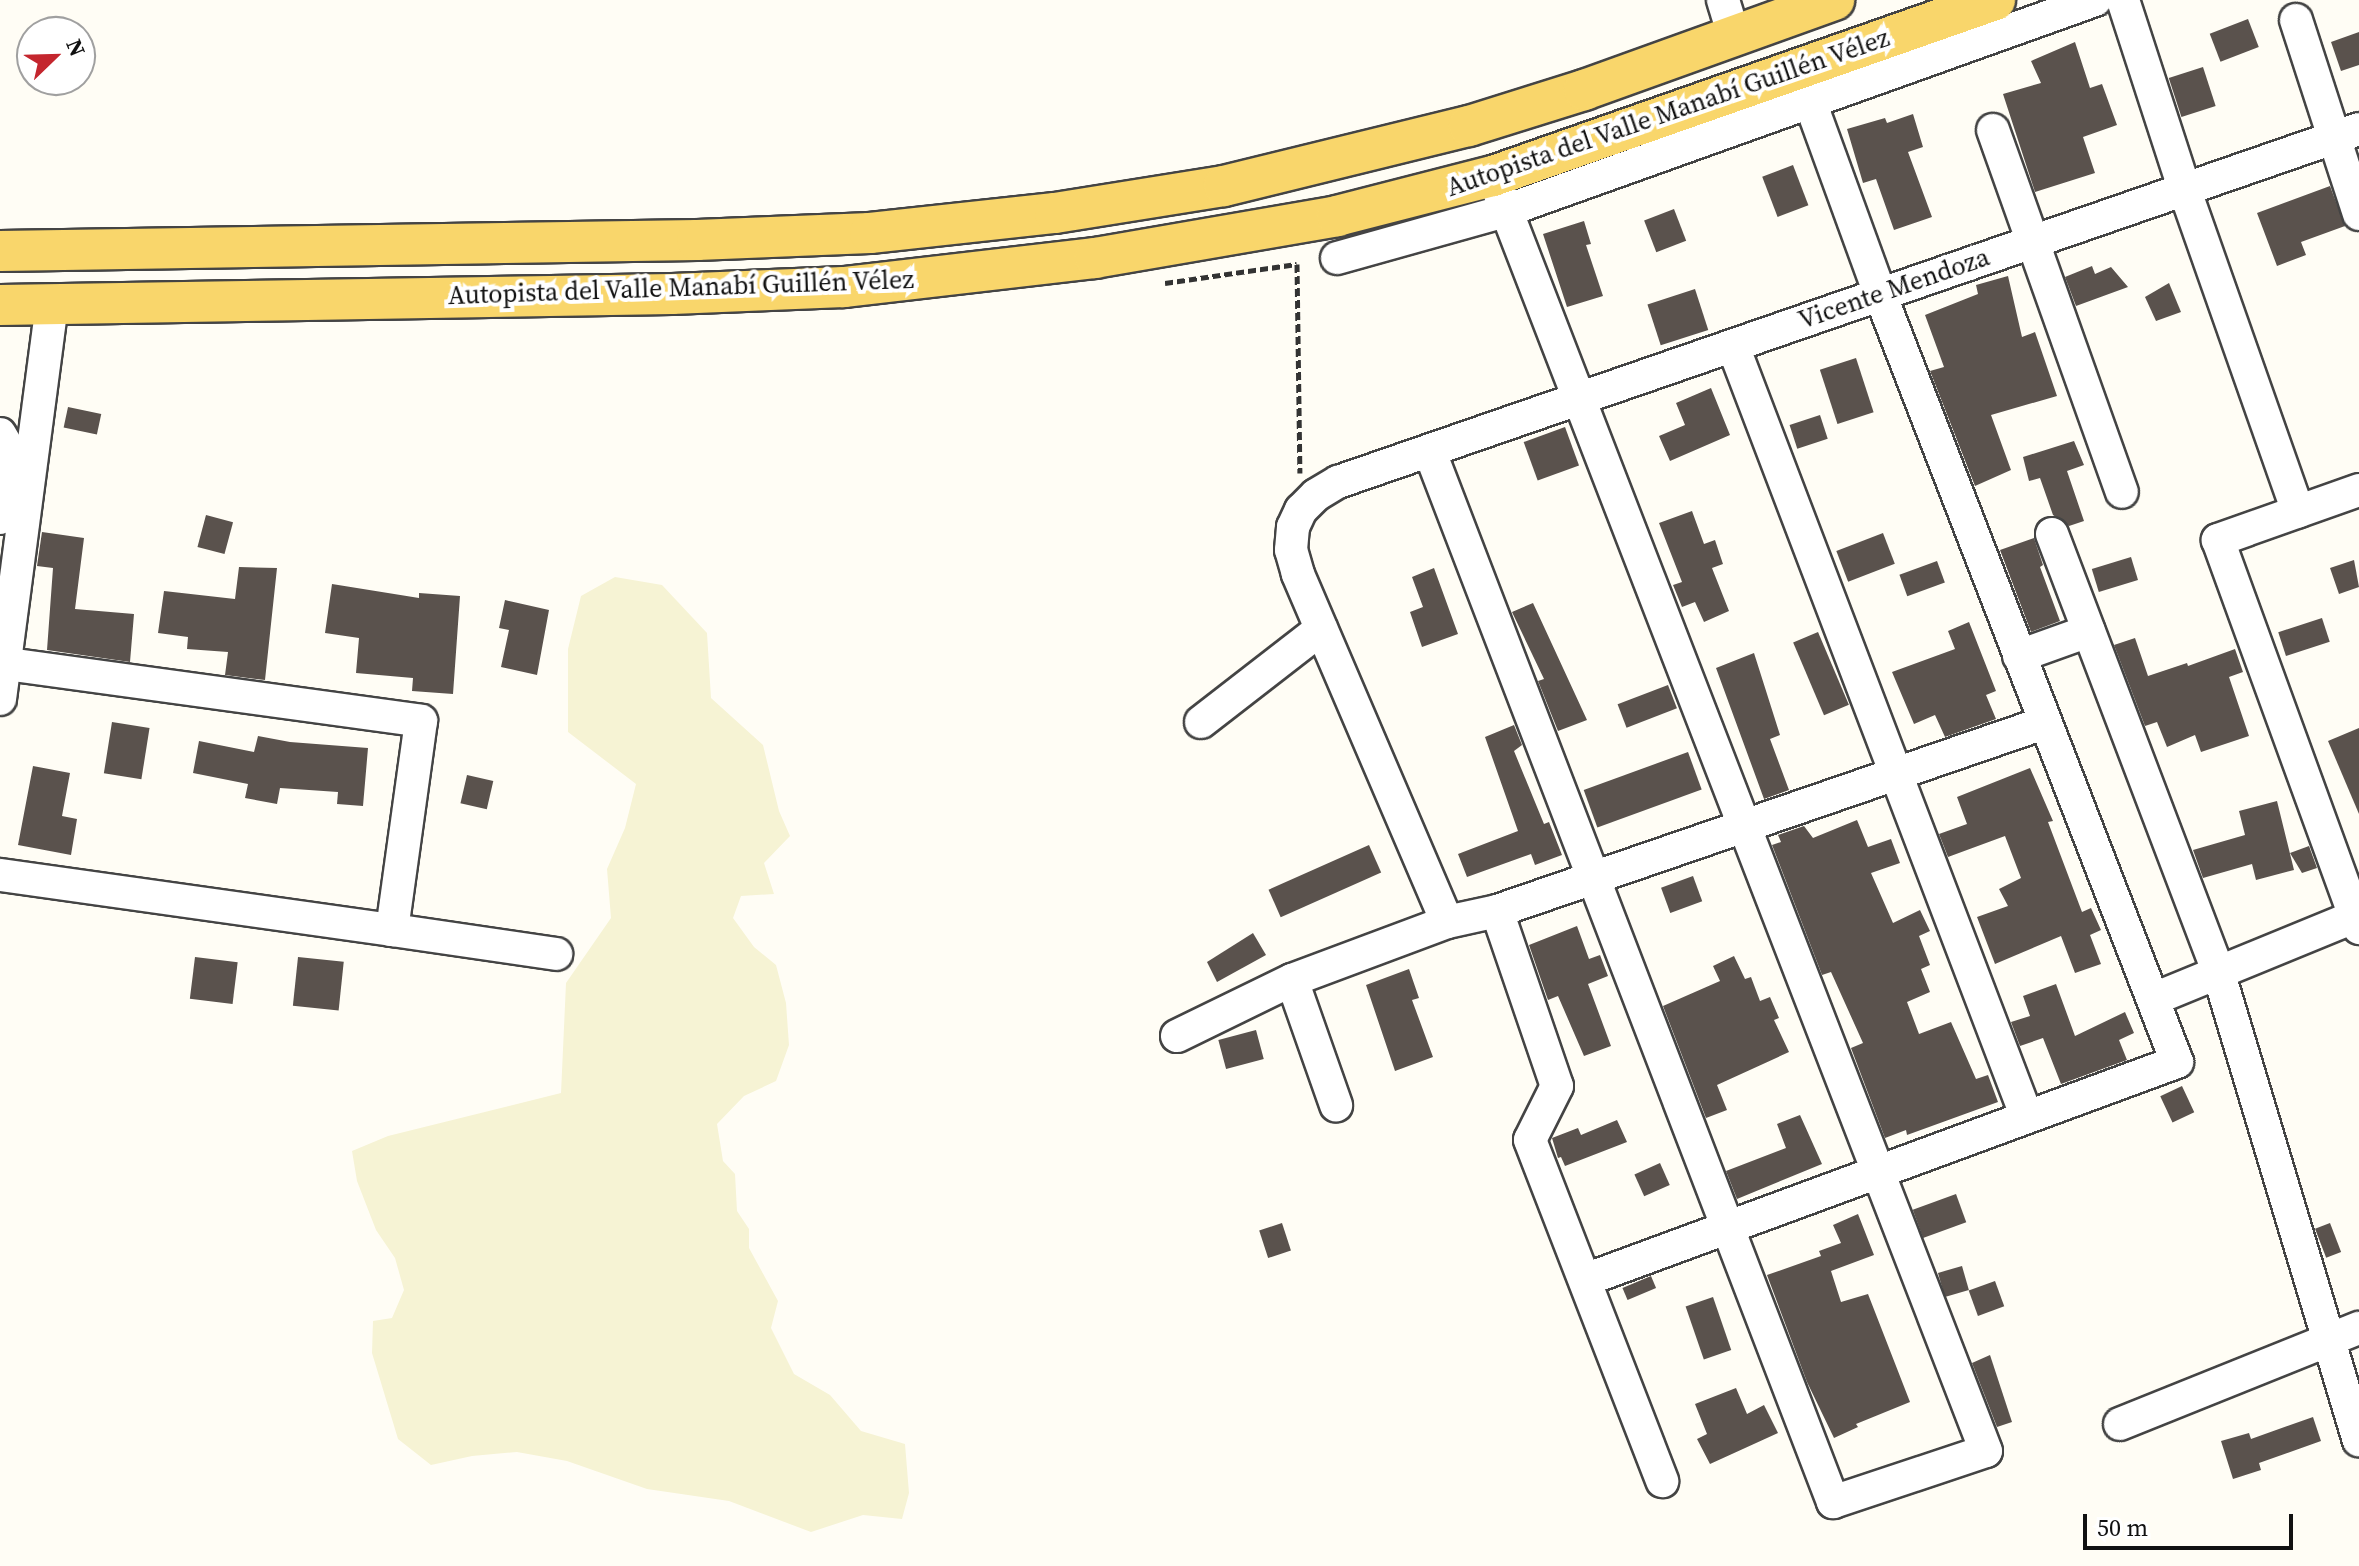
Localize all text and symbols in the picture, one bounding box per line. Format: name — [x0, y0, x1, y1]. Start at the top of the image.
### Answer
north arrow — [16, 16, 96, 96]
street label: Autopista del Valle Manabí Guillén Vélez — [1442, 22, 1894, 204]
text: N — [59, 34, 93, 61]
street label: Vicente Mendoza — [1794, 242, 1994, 336]
street label: Autopista del Valle Manabí Guillén Vélez — [447, 264, 915, 312]
scale bar — [2087, 1498, 2297, 1548]
text: 50 m — [2097, 1511, 2148, 1544]

